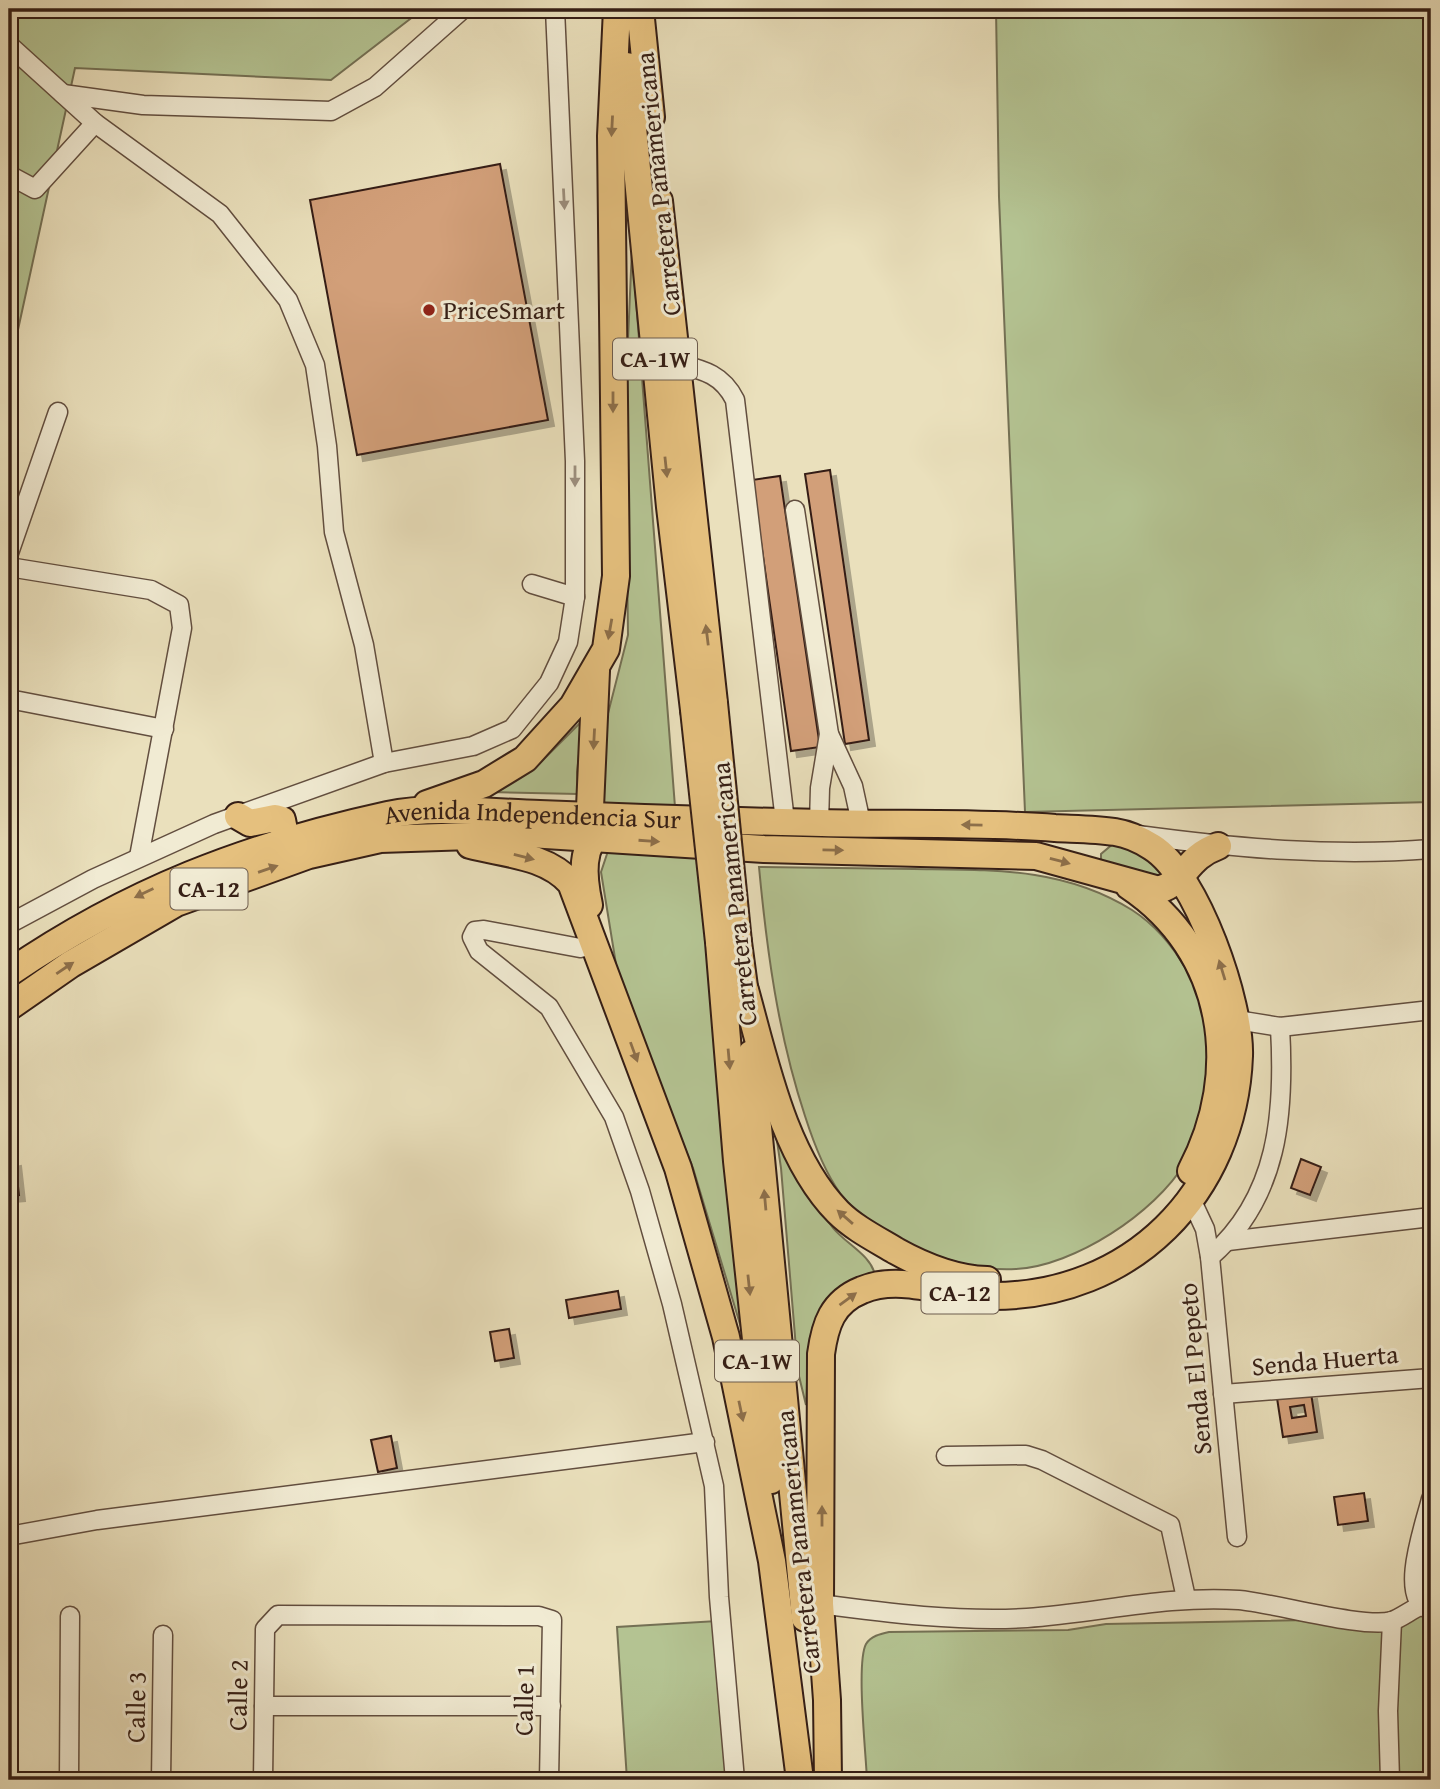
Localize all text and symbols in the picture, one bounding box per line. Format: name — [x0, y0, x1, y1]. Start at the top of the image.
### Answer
street label: Carretera Panamericana — [624, 50, 691, 318]
one-way arrow — [606, 115, 617, 137]
one-way arrow — [558, 189, 569, 211]
place label: PriceSmart — [443, 290, 565, 329]
marker: PriceSmart — [421, 302, 437, 318]
road number: CA-1W — [613, 338, 697, 380]
one-way arrow — [607, 392, 619, 414]
one-way arrow — [661, 456, 672, 478]
one-way arrow — [569, 465, 581, 487]
one-way arrow — [604, 618, 615, 640]
one-way arrow — [701, 624, 712, 646]
one-way arrow — [588, 728, 599, 750]
street label: Carretera Panamericana — [700, 760, 767, 1028]
street label: Avenida Independencia Sur — [380, 790, 682, 838]
one-way arrow — [961, 819, 983, 831]
one-way arrow — [638, 836, 660, 847]
one-way arrow — [822, 845, 844, 856]
one-way arrow — [514, 853, 535, 863]
one-way arrow — [1049, 856, 1071, 867]
one-way arrow — [258, 863, 279, 874]
road number: CA-12 — [170, 868, 248, 909]
one-way arrow — [134, 887, 154, 898]
one-way arrow — [1217, 960, 1227, 981]
one-way arrow — [55, 962, 75, 975]
one-way arrow — [629, 1042, 640, 1063]
one-way arrow — [724, 1048, 735, 1070]
one-way arrow — [759, 1189, 770, 1211]
one-way arrow — [837, 1210, 854, 1225]
road number: CA-12 — [922, 1273, 998, 1314]
one-way arrow — [744, 1274, 755, 1296]
street label: Senda El Pepeto — [1168, 1281, 1221, 1457]
one-way arrow — [839, 1291, 857, 1306]
street label: Senda Huerta — [1250, 1334, 1401, 1385]
road number: CA-1W — [715, 1340, 799, 1381]
one-way arrow — [735, 1400, 746, 1422]
street label: Carretera Panamericana — [764, 1408, 831, 1676]
one-way arrow — [816, 1505, 828, 1527]
street label: Calle 2 — [217, 1659, 258, 1731]
street label: Calle 1 — [503, 1664, 544, 1736]
street label: Calle 3 — [115, 1671, 156, 1743]

